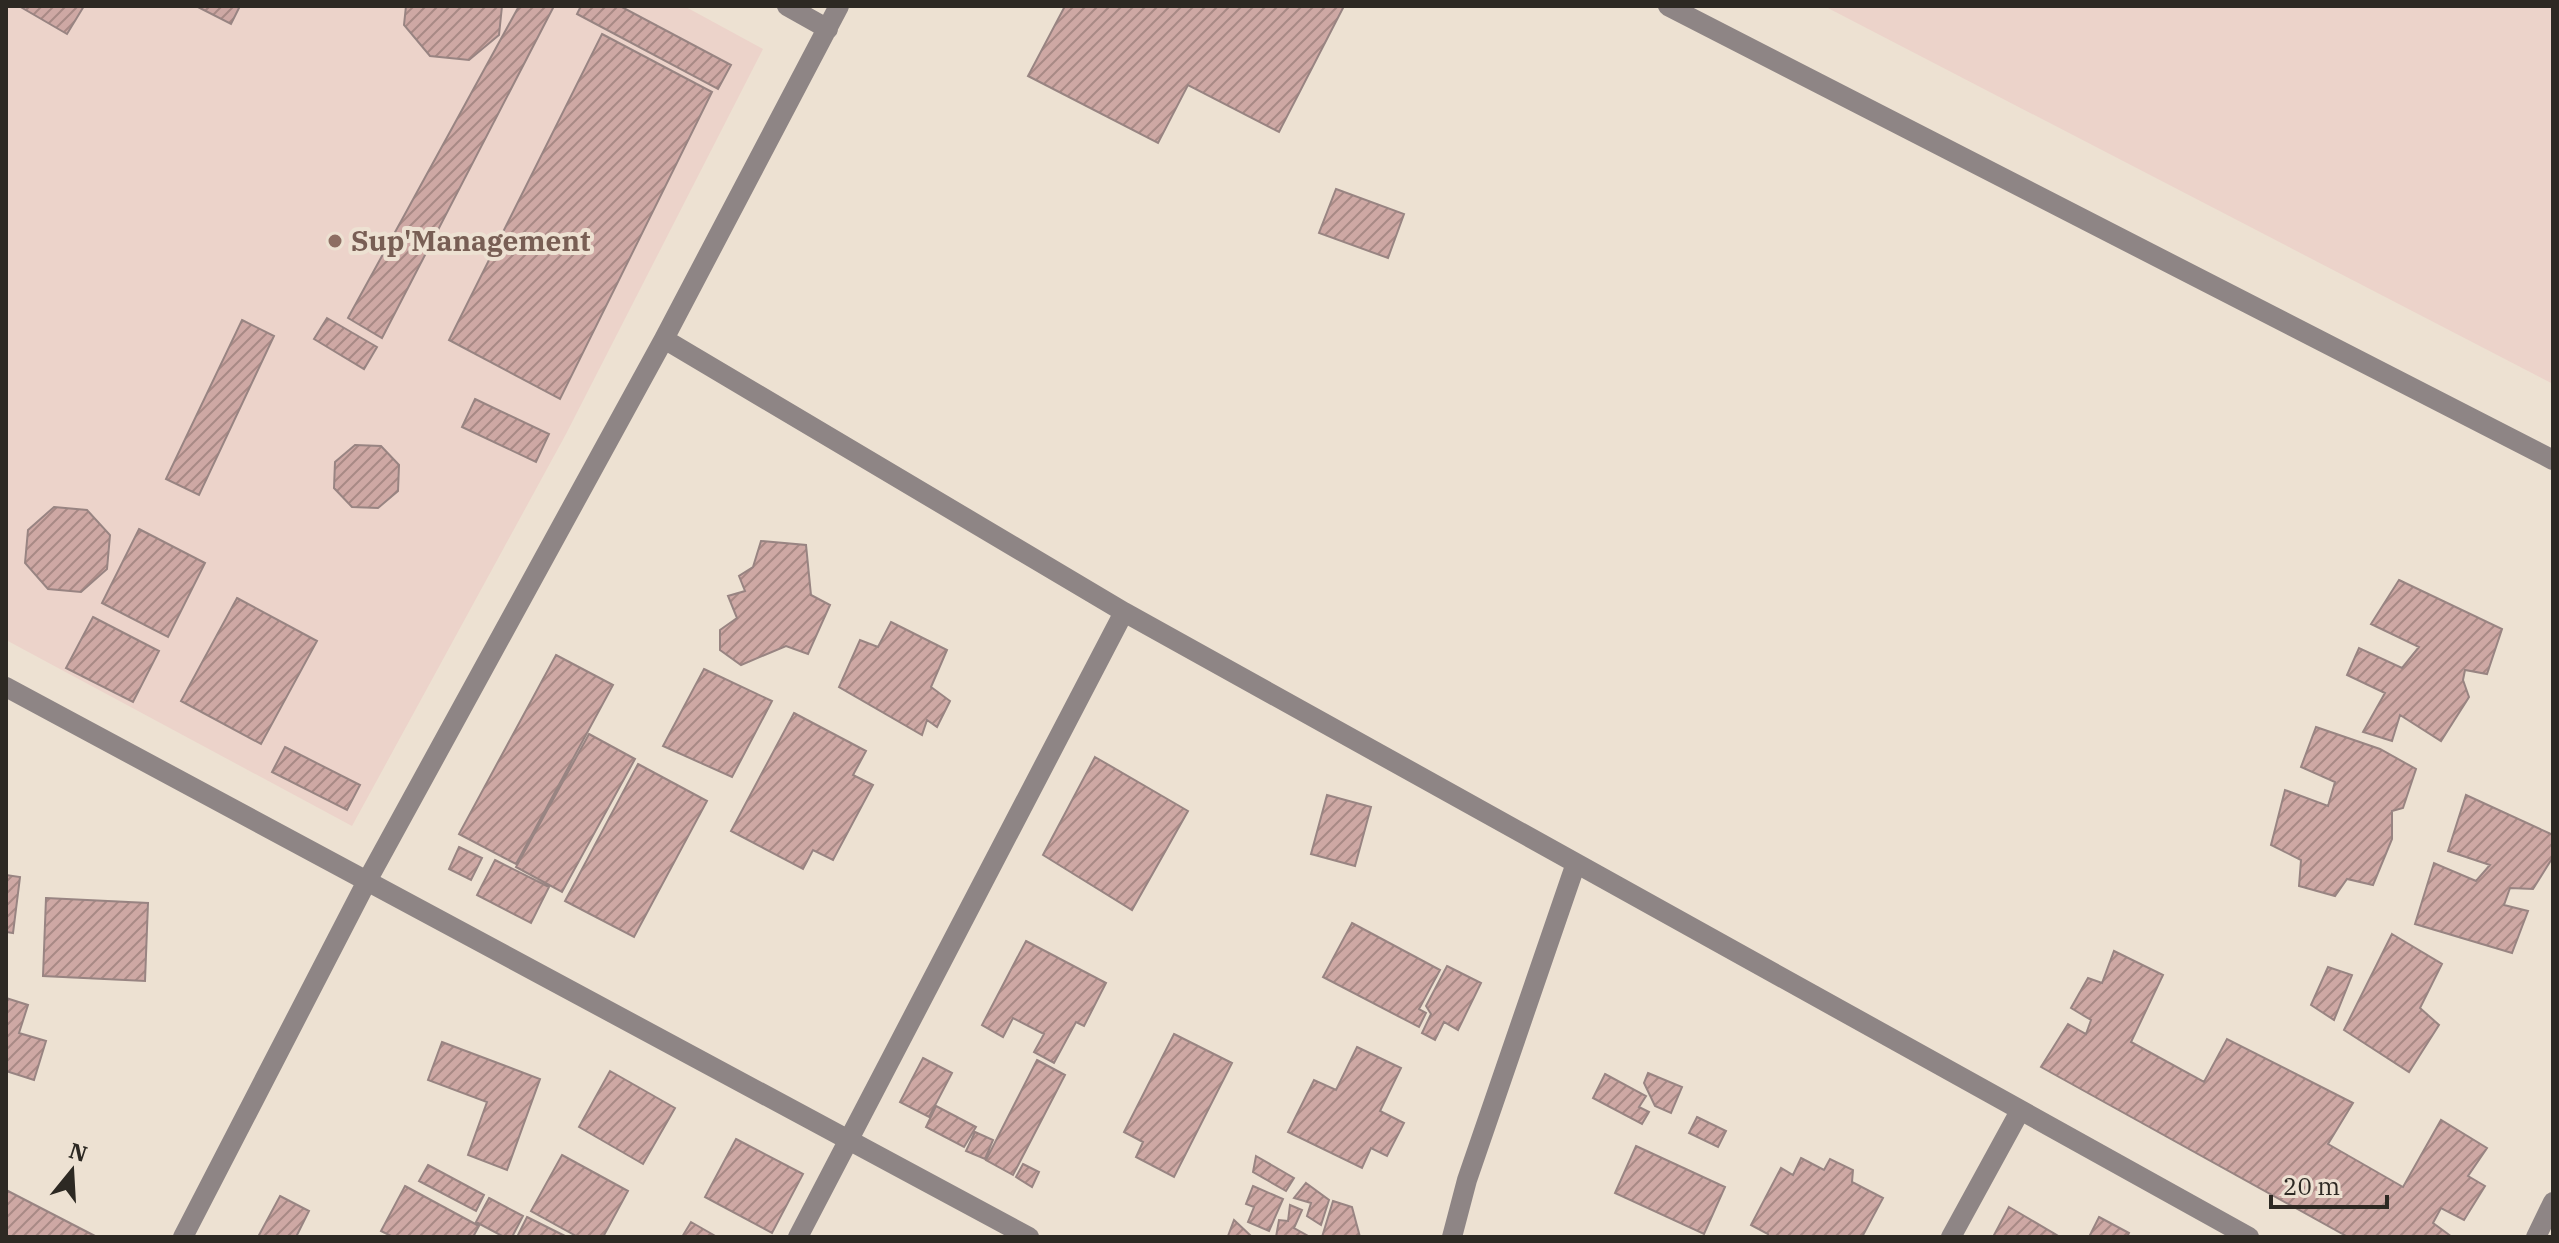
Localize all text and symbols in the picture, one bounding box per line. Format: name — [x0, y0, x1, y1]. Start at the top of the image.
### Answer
place label: Sup'Management — [351, 222, 590, 259]
marker: Sup'Management — [326, 232, 344, 250]
north arrow — [32, 1131, 112, 1211]
text: N — [66, 1135, 91, 1168]
scale bar — [2271, 1159, 2387, 1209]
text: 20 m — [2283, 1170, 2340, 1202]

